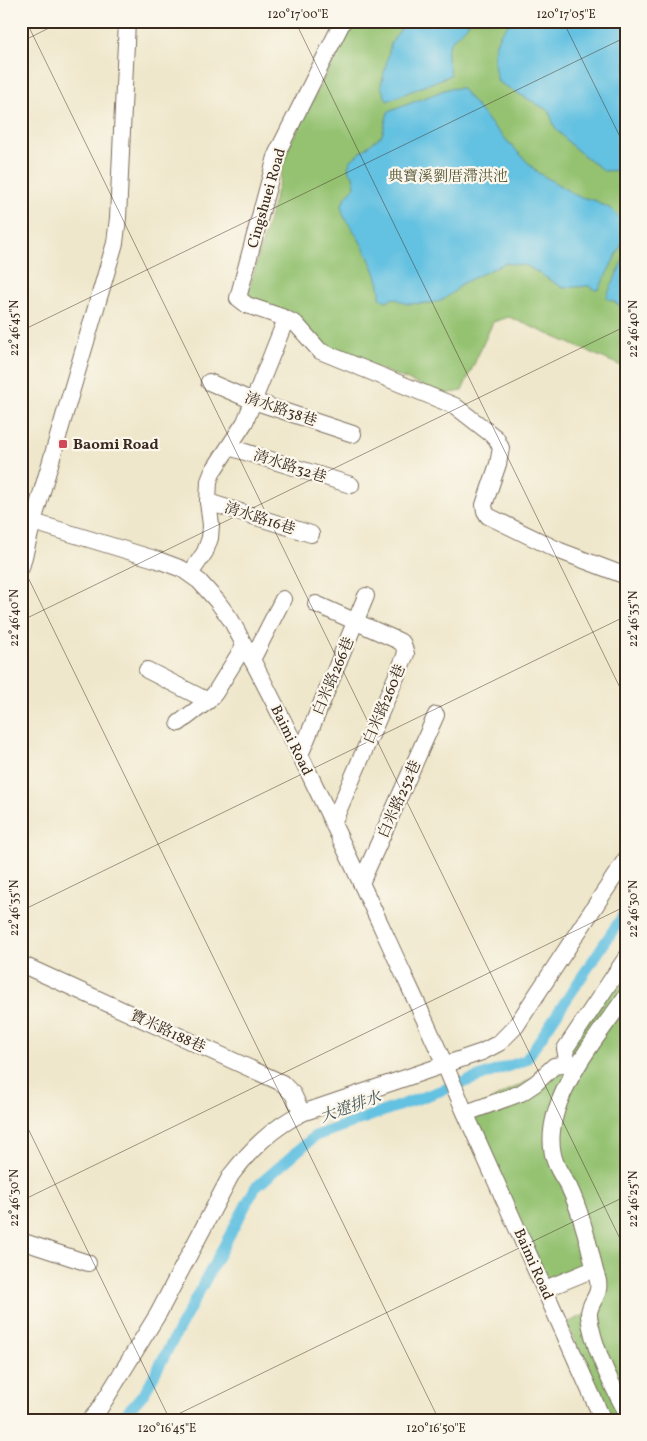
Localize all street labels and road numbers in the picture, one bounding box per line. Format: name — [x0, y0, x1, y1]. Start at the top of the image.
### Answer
street label: Cingshuei Road — [243, 146, 292, 251]
street label: 清水路38巷 — [241, 388, 320, 433]
street label: 清水路32巷 — [250, 446, 329, 489]
street label: 清水路16巷 — [221, 498, 298, 541]
street label: 白米路266巷 — [308, 634, 360, 719]
street label: 白米路260巷 — [359, 662, 412, 748]
street label: Baimi Road — [265, 702, 317, 779]
street label: 白米路252巷 — [374, 757, 427, 842]
street label: 寶米路188巷 — [126, 1006, 209, 1059]
street label: Baimi Road — [508, 1226, 558, 1304]

